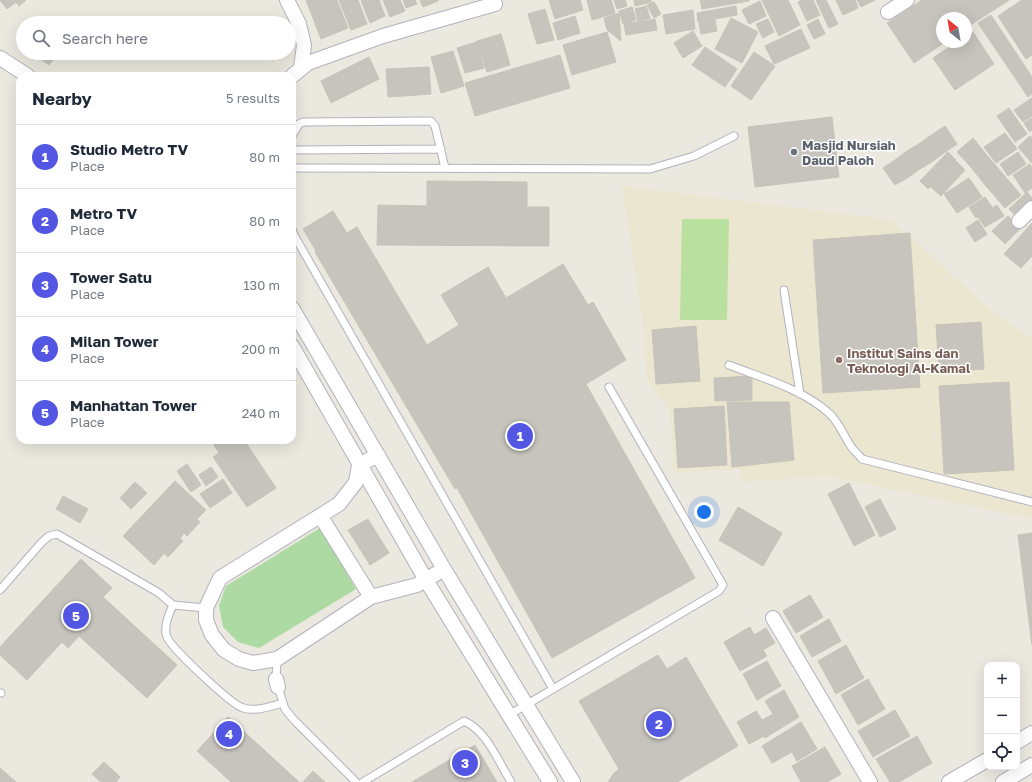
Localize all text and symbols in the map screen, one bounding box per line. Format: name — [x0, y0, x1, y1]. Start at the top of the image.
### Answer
north arrow — [936, 12, 972, 48]
search box — [16, 16, 296, 60]
icon: search — [30, 27, 52, 49]
text: Search here — [62, 29, 148, 47]
text: Nearby — [32, 88, 92, 109]
text: 5 results — [226, 90, 280, 106]
place label: Masjid Nursiah Daud Paloh — [802, 137, 896, 168]
text: Studio Metro TV — [70, 140, 188, 158]
marker: Masjid Nursiah Daud Paloh — [789, 147, 799, 157]
text: 1 — [42, 149, 48, 165]
text: 80 m — [249, 149, 280, 165]
text: Place — [70, 158, 105, 174]
text: Metro TV — [70, 204, 137, 222]
text: 2 — [41, 213, 49, 229]
text: 80 m — [249, 213, 280, 229]
text: Place — [70, 222, 105, 238]
text: Tower Satu — [70, 268, 152, 286]
text: 3 — [41, 277, 49, 293]
text: 130 m — [243, 277, 280, 293]
text: Place — [70, 286, 105, 302]
text: Milan Tower — [70, 332, 159, 350]
text: 4 — [41, 341, 49, 357]
text: 200 m — [242, 341, 280, 357]
place label: Institut Sains dan Teknologi Al-Kamal — [847, 345, 971, 376]
text: Place — [70, 350, 105, 366]
marker: Institut Sains dan Teknologi Al-Kamal — [834, 355, 844, 365]
text: Manhattan Tower — [70, 396, 197, 414]
text: 5 — [41, 405, 49, 421]
text: 240 m — [242, 405, 280, 421]
text: Place — [70, 414, 105, 430]
pin: 1 — [507, 421, 533, 451]
your location — [694, 502, 714, 522]
pin: 5 — [63, 601, 89, 631]
map controls — [984, 662, 1020, 770]
button: + — [984, 662, 1020, 698]
button: − — [984, 698, 1020, 734]
pin: 2 — [646, 709, 672, 739]
pin: 4 — [216, 719, 242, 749]
button: locate — [984, 734, 1020, 770]
pin: 3 — [452, 748, 478, 778]

